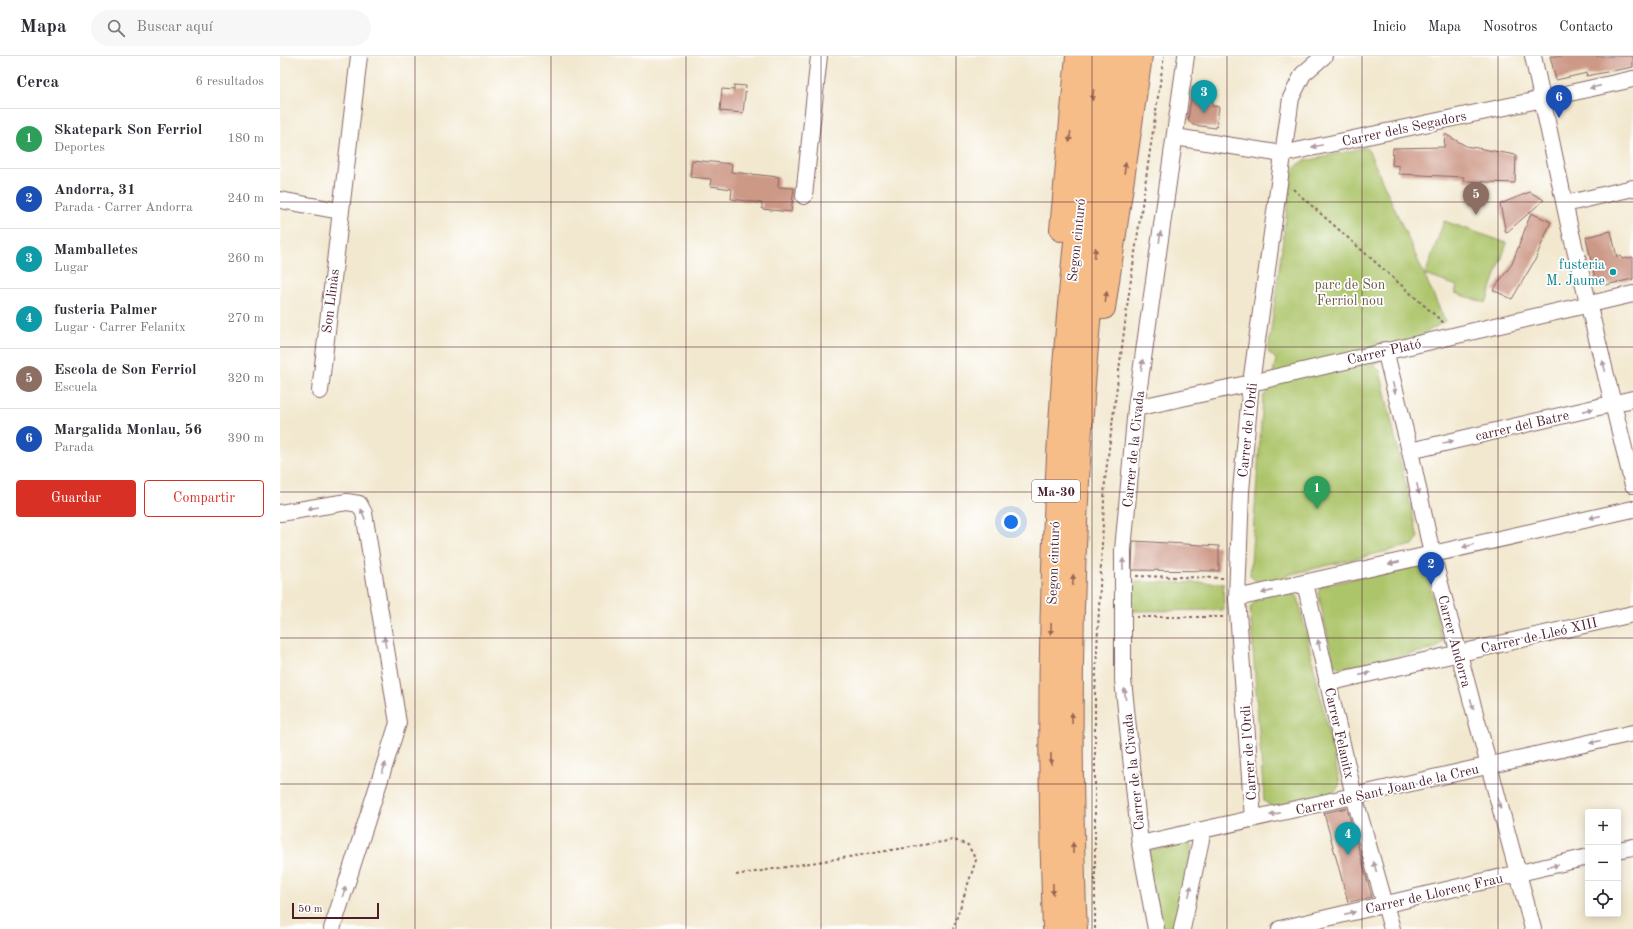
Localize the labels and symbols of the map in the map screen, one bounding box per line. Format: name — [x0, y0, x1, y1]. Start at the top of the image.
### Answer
pin: 3 — [1191, 80, 1217, 113]
pin: 6 — [1546, 85, 1572, 118]
one-way arrow — [1589, 85, 1601, 91]
one-way arrow — [1090, 89, 1096, 101]
street label: Carrer dels Segadors — [1341, 109, 1468, 149]
one-way arrow — [1067, 131, 1073, 143]
one-way arrow — [1311, 144, 1323, 150]
one-way arrow — [1122, 162, 1128, 174]
pin: 5 — [1463, 182, 1489, 215]
street label: Segon cinturó — [1066, 198, 1088, 282]
one-way arrow — [1157, 231, 1163, 243]
one-way arrow — [1092, 247, 1099, 259]
place label: fusteria M. Jaume — [1546, 258, 1605, 288]
marker: fusteria M. Jaume — [1608, 267, 1618, 277]
street label: Son Llinàs — [320, 268, 342, 334]
park label: parc de Son Ferriol nou — [1315, 278, 1386, 308]
one-way arrow — [1103, 291, 1109, 303]
street label: Carrer Plató — [1346, 337, 1423, 367]
one-way arrow — [1139, 359, 1145, 371]
one-way arrow — [1601, 360, 1607, 372]
street label: Carrer de l'Ordi — [1236, 382, 1260, 478]
one-way arrow — [1392, 382, 1398, 394]
street label: Carrer de la Civada — [1121, 390, 1147, 508]
one-way arrow — [1582, 406, 1595, 412]
street label: carrer del Batre — [1474, 408, 1570, 444]
one-way arrow — [1442, 439, 1454, 445]
pin: 1 — [1304, 476, 1330, 509]
road number: Ma-30 — [1032, 480, 1080, 502]
one-way arrow — [1416, 483, 1422, 495]
one-way arrow — [307, 505, 319, 511]
one-way arrow — [360, 507, 366, 519]
your location — [1001, 512, 1021, 532]
one-way arrow — [1589, 515, 1601, 521]
street label: Segon cinturó — [1046, 521, 1062, 605]
one-way arrow — [1462, 543, 1474, 549]
pin: 2 — [1418, 552, 1444, 585]
one-way arrow — [1120, 557, 1126, 570]
one-way arrow — [1388, 560, 1400, 566]
one-way arrow — [1070, 573, 1076, 586]
one-way arrow — [1261, 589, 1273, 595]
street label: Carrer Andorra — [1435, 594, 1473, 689]
street label: Carrer de Lleó XIII — [1480, 616, 1599, 656]
one-way arrow — [1048, 623, 1054, 636]
one-way arrow — [382, 635, 388, 648]
one-way arrow — [1315, 638, 1321, 651]
one-way arrow — [1360, 671, 1372, 677]
street label: Carrer Felanitx — [1322, 686, 1356, 780]
one-way arrow — [1121, 688, 1128, 700]
one-way arrow — [1469, 698, 1475, 710]
street label: Carrer de l'Ordi — [1239, 705, 1259, 801]
one-way arrow — [1068, 712, 1075, 724]
street label: Carrer de la Civada — [1121, 713, 1147, 831]
one-way arrow — [1589, 739, 1601, 745]
one-way arrow — [1047, 753, 1054, 765]
one-way arrow — [381, 762, 387, 774]
street label: Carrer de Sant Joan de la Creu — [1294, 762, 1481, 818]
one-way arrow — [1496, 798, 1502, 810]
one-way arrow — [1269, 811, 1282, 817]
pin: 4 — [1335, 822, 1361, 855]
one-way arrow — [1070, 841, 1076, 854]
one-way arrow — [1371, 861, 1377, 873]
one-way arrow — [1547, 862, 1559, 868]
street label: Carrer de Llorenç Frau — [1364, 871, 1505, 917]
one-way arrow — [1050, 883, 1056, 896]
one-way arrow — [1188, 885, 1194, 897]
one-way arrow — [341, 886, 347, 898]
scale bar — [292, 901, 379, 920]
one-way arrow — [1344, 909, 1356, 915]

